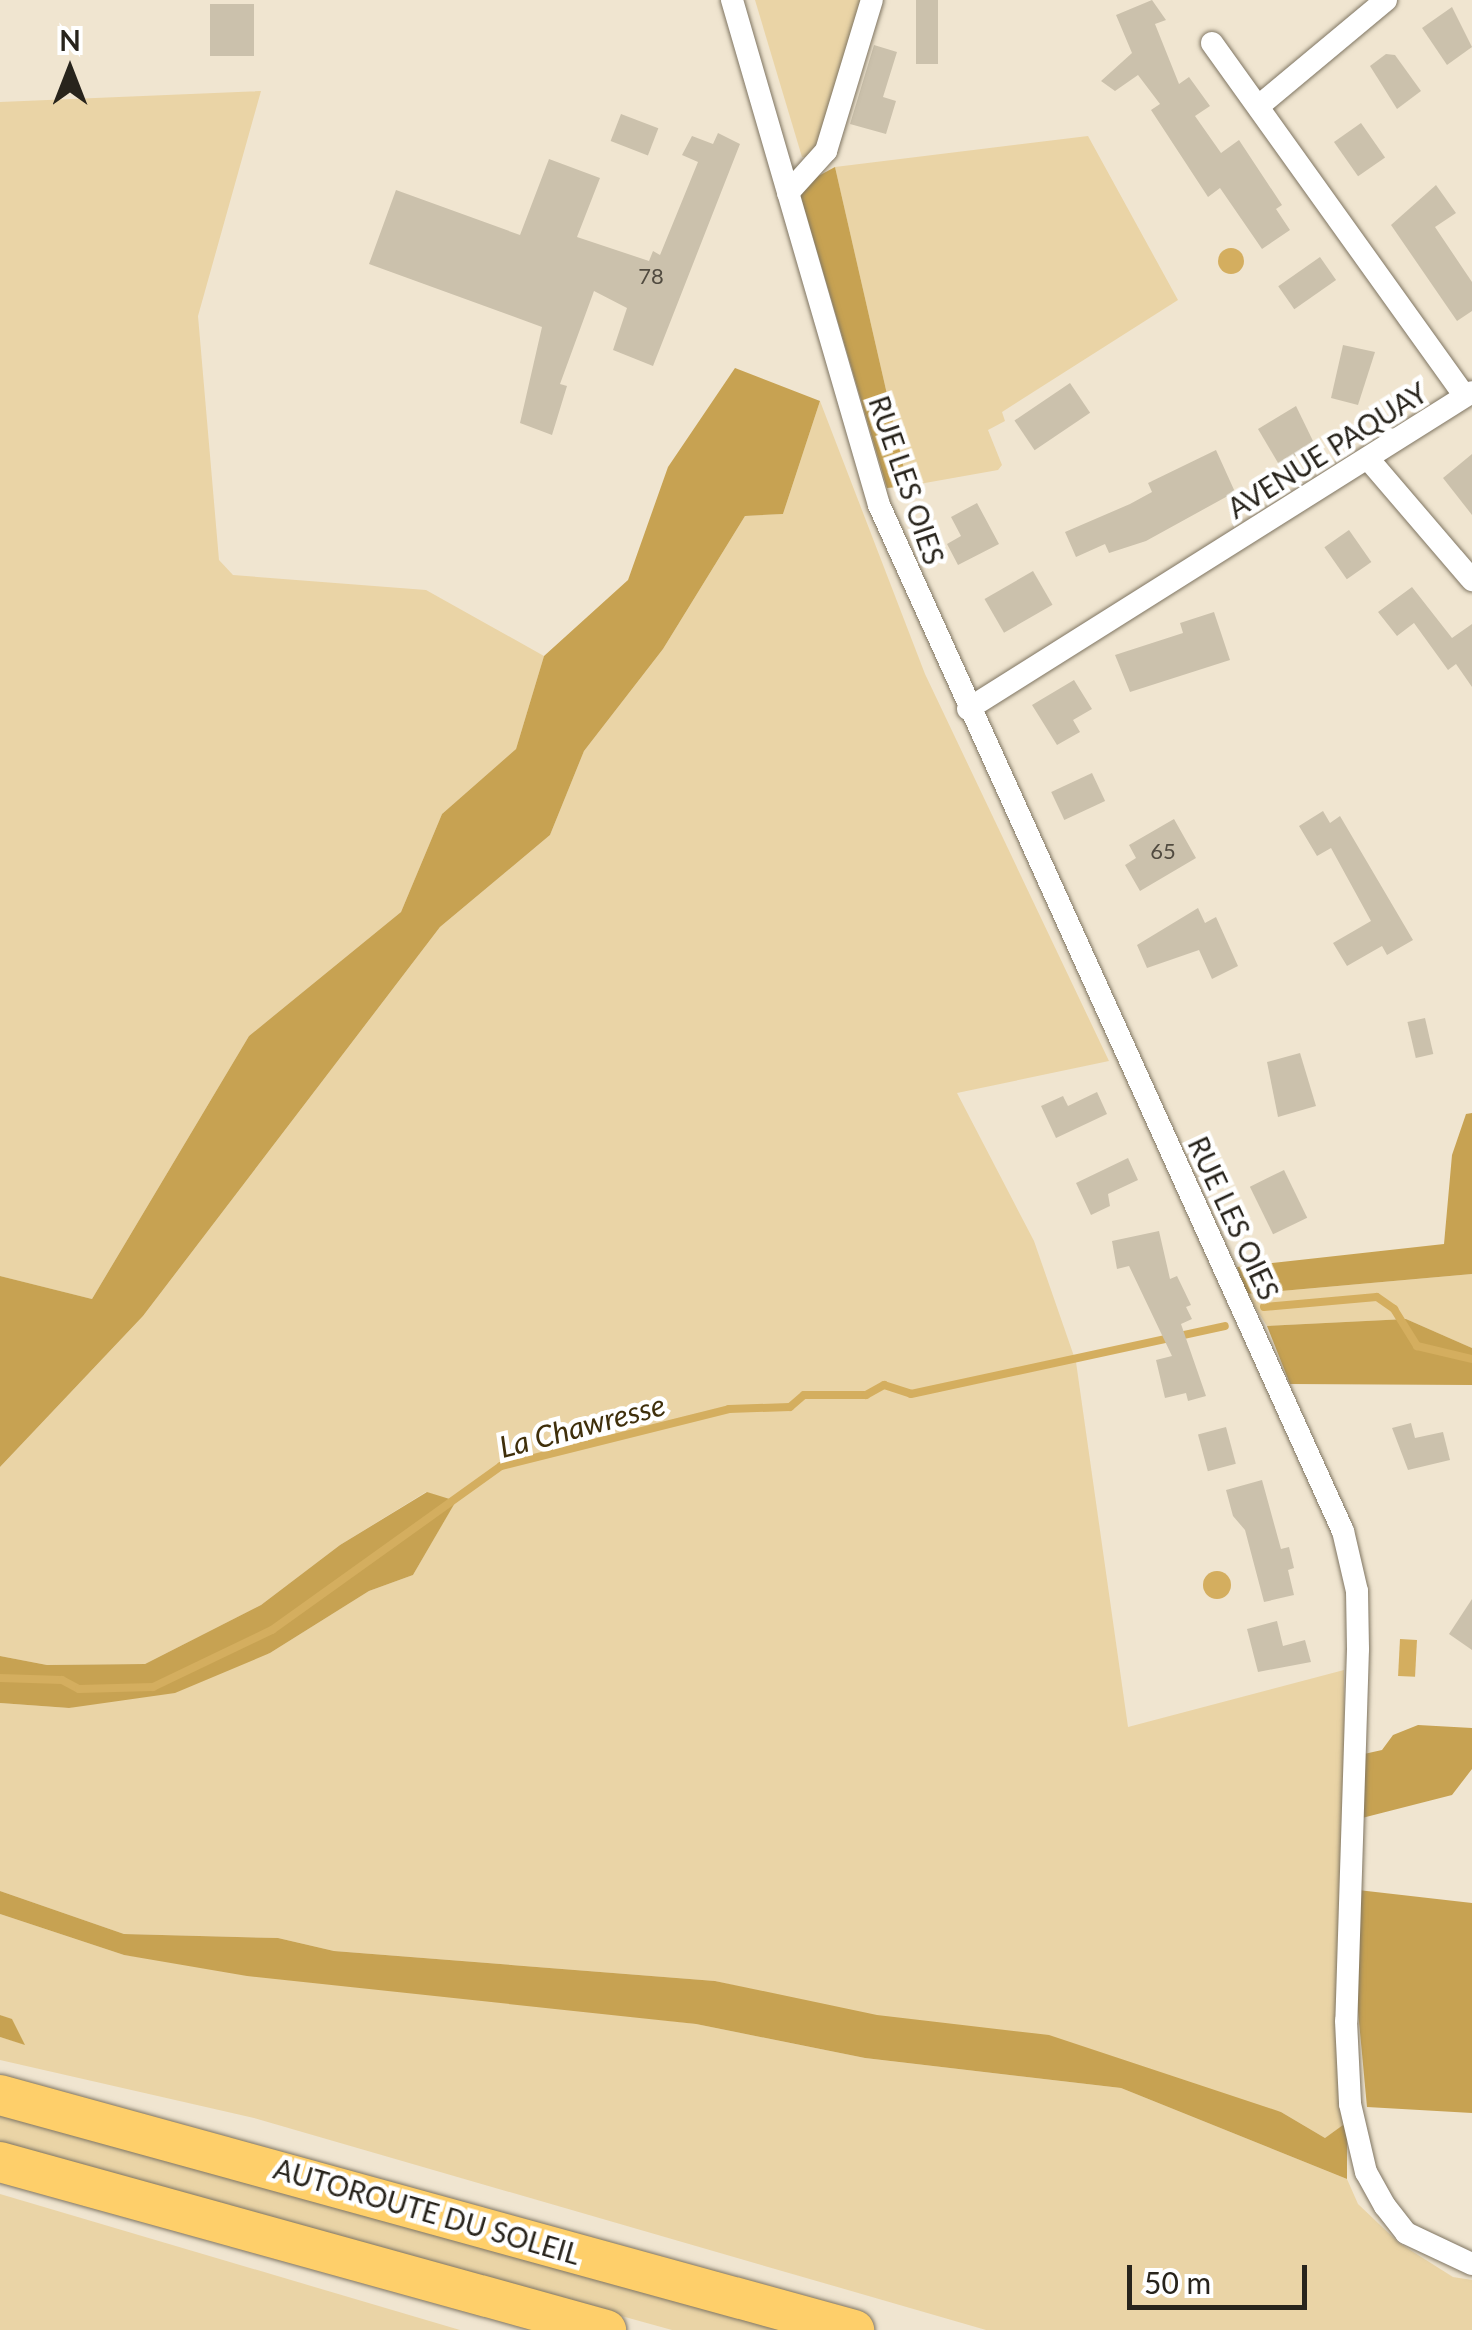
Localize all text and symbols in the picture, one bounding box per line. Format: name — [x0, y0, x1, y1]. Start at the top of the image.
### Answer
north arrow — [20, 20, 120, 120]
text: N — [59, 23, 81, 57]
house number: 78 — [638, 263, 664, 289]
street label: AVENUE PAQUAY — [1221, 375, 1433, 525]
street label: RUE LES OIES — [862, 391, 952, 569]
house number: 65 — [1150, 838, 1176, 864]
street label: RUE LES OIES — [1182, 1131, 1286, 1305]
water label: La Chawresse — [495, 1386, 669, 1464]
street label: AUTOROUTE DU SOLEIL — [270, 2151, 584, 2271]
scale bar — [1132, 2245, 1312, 2307]
text: 50 m — [1144, 2264, 1211, 2300]

